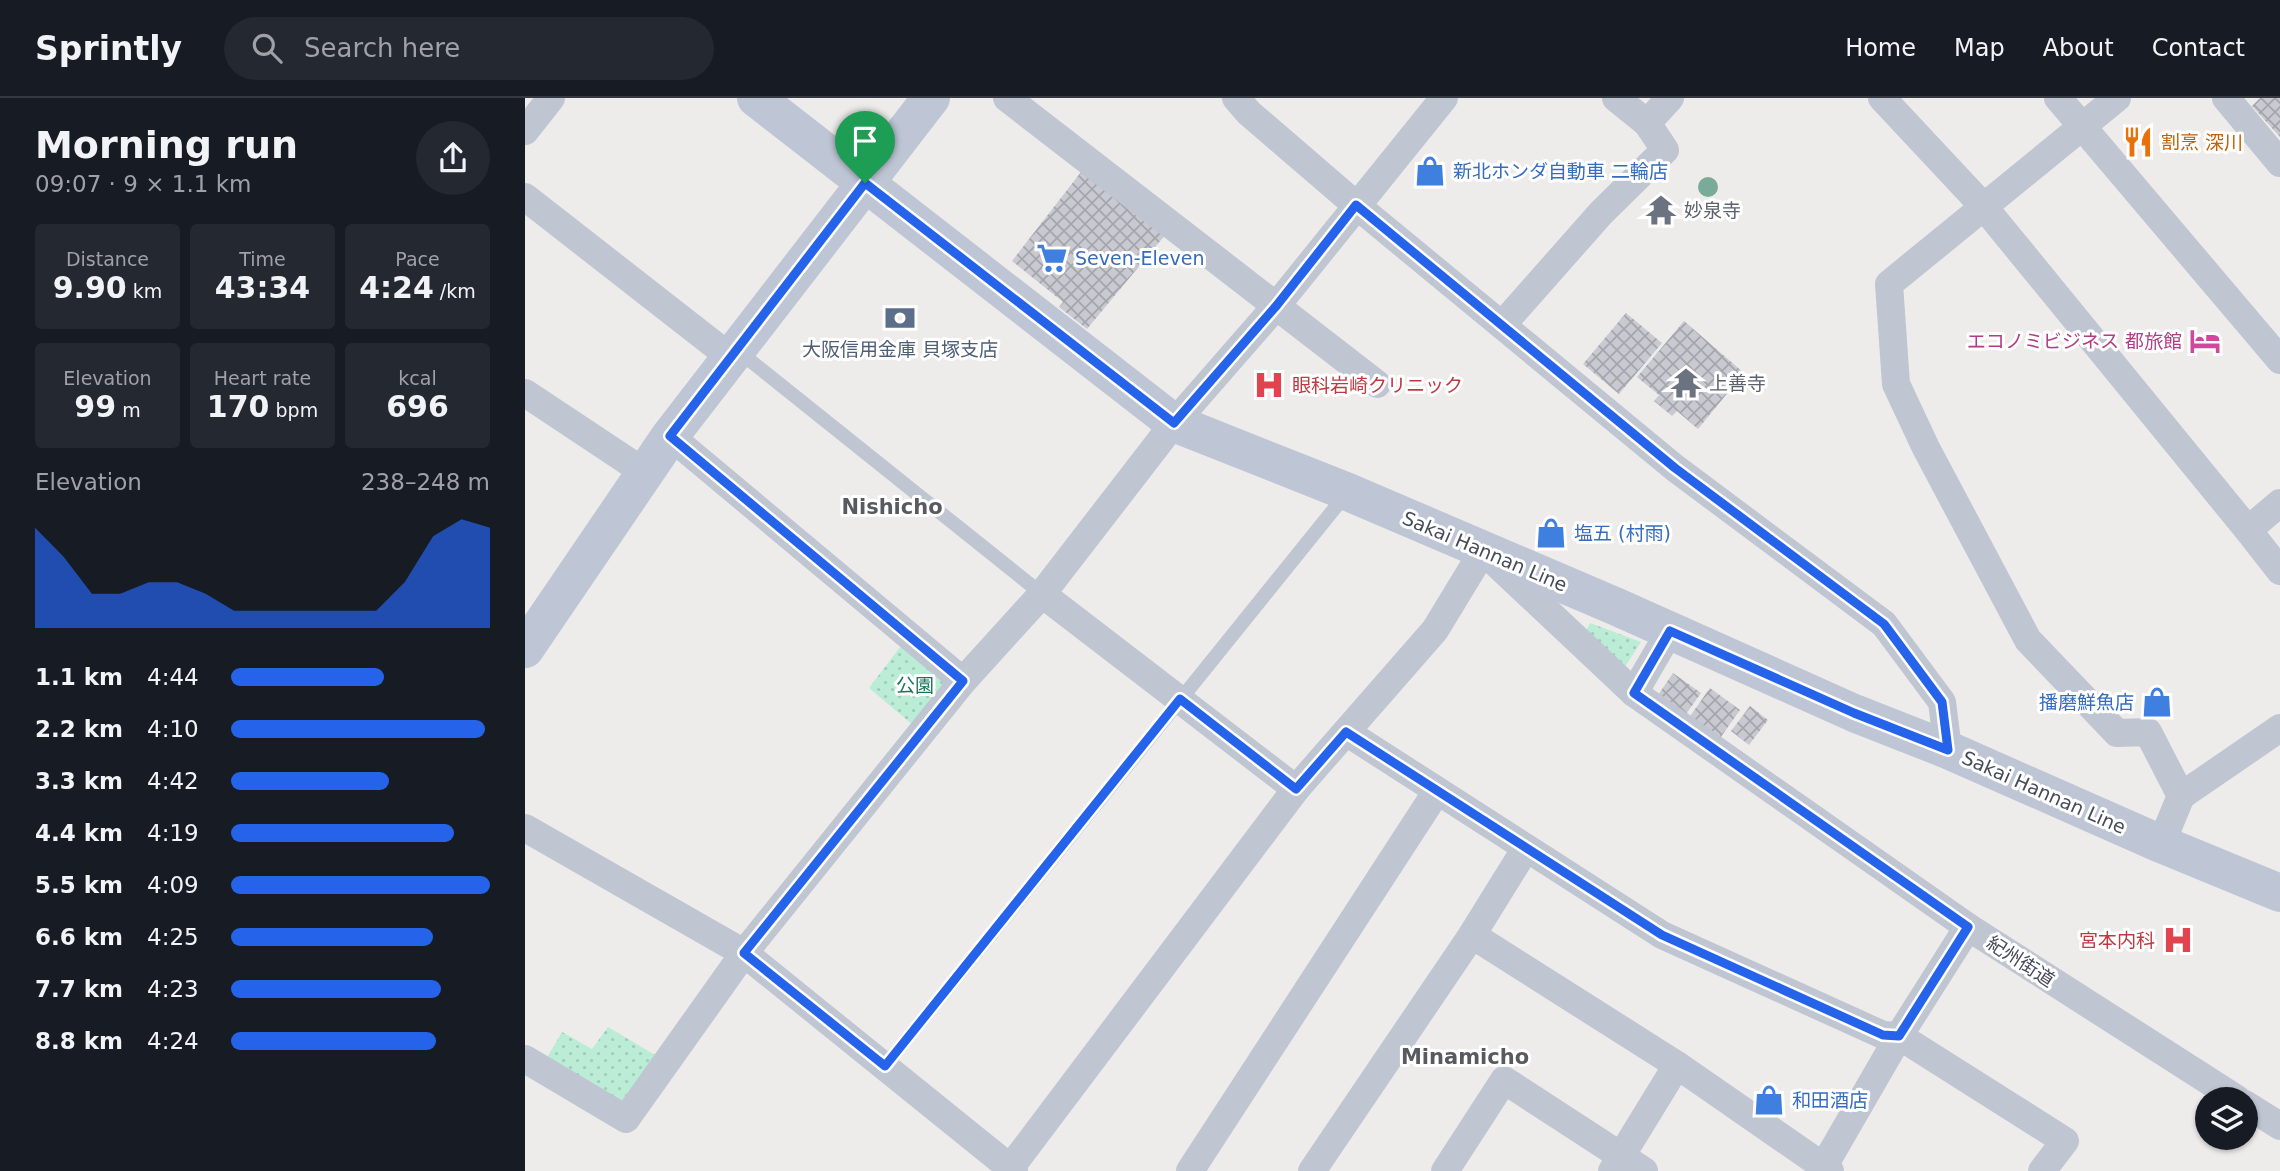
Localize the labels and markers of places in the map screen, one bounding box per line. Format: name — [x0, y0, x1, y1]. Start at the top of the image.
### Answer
pin — [835, 111, 895, 183]
restaurant icon: 割烹 深川 — [2121, 125, 2155, 159]
place label: 割烹 深川 — [2161, 131, 2243, 153]
shop icon: 新北ホンダ自動車 二輪店 — [1413, 154, 1447, 188]
place label: 新北ホンダ自動車 二輪店 — [1453, 160, 1668, 182]
temple icon: 妙泉寺 — [1644, 193, 1678, 227]
place label: 妙泉寺 — [1684, 199, 1741, 221]
supermarket icon: Seven-Eleven — [1035, 241, 1069, 275]
place label: Seven-Eleven — [1075, 247, 1205, 269]
bank icon: 大阪信用金庫 貝塚支店 — [883, 301, 917, 335]
hotel icon: エコノミビジネス 都旅館 — [2188, 324, 2222, 358]
place label: エコノミビジネス 都旅館 — [1967, 330, 2182, 352]
place label: 大阪信用金庫 貝塚支店 — [802, 338, 998, 360]
temple icon: 上善寺 — [1669, 366, 1703, 400]
hospital icon: 眼科岩崎クリニック — [1252, 368, 1286, 402]
place label: 上善寺 — [1709, 372, 1766, 394]
place label: 眼科岩崎クリニック — [1292, 374, 1463, 396]
shop icon: 塩五 (村雨) — [1534, 516, 1568, 550]
place label: 塩五 (村雨) — [1574, 522, 1671, 544]
shop icon: 播磨鮮魚店 — [2140, 685, 2174, 719]
place label: 播磨鮮魚店 — [2039, 691, 2134, 713]
hospital icon: 宮本内科 — [2161, 923, 2195, 957]
place label: 宮本内科 — [2079, 929, 2155, 951]
shop icon: 和田酒店 — [1752, 1083, 1786, 1117]
place label: 和田酒店 — [1792, 1089, 1868, 1111]

